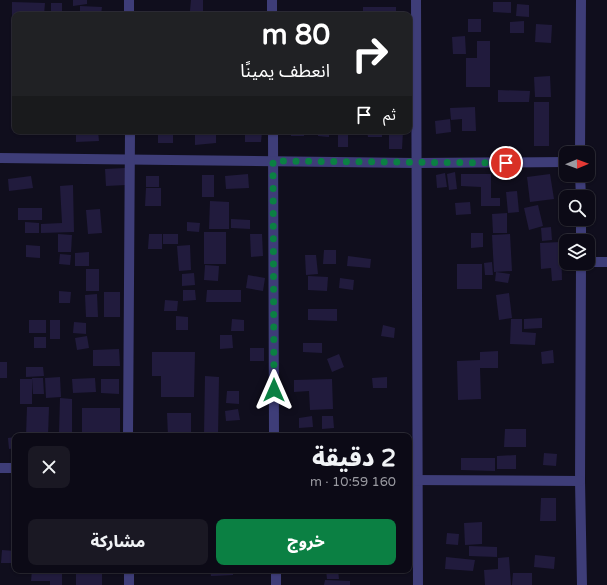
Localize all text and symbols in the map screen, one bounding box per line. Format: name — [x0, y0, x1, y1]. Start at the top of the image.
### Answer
text: 80 m — [262, 18, 330, 52]
icon: right — [344, 28, 396, 80]
text: انعطف يمينًا — [240, 60, 330, 82]
icon: arrive — [353, 104, 375, 126]
text: ثم — [383, 106, 396, 124]
pin — [489, 146, 523, 180]
north arrow — [559, 146, 595, 182]
map controls — [559, 146, 595, 270]
icon: arrive — [495, 152, 517, 174]
button: search — [559, 190, 595, 226]
button: layers — [559, 234, 595, 270]
position arrow — [253, 369, 295, 411]
text: 2 دقيقة — [312, 444, 396, 473]
button: close — [28, 446, 70, 488]
text: 160 m · 10:59 — [310, 474, 396, 490]
button: مشاركة — [28, 519, 208, 565]
button: خروج — [216, 519, 396, 565]

